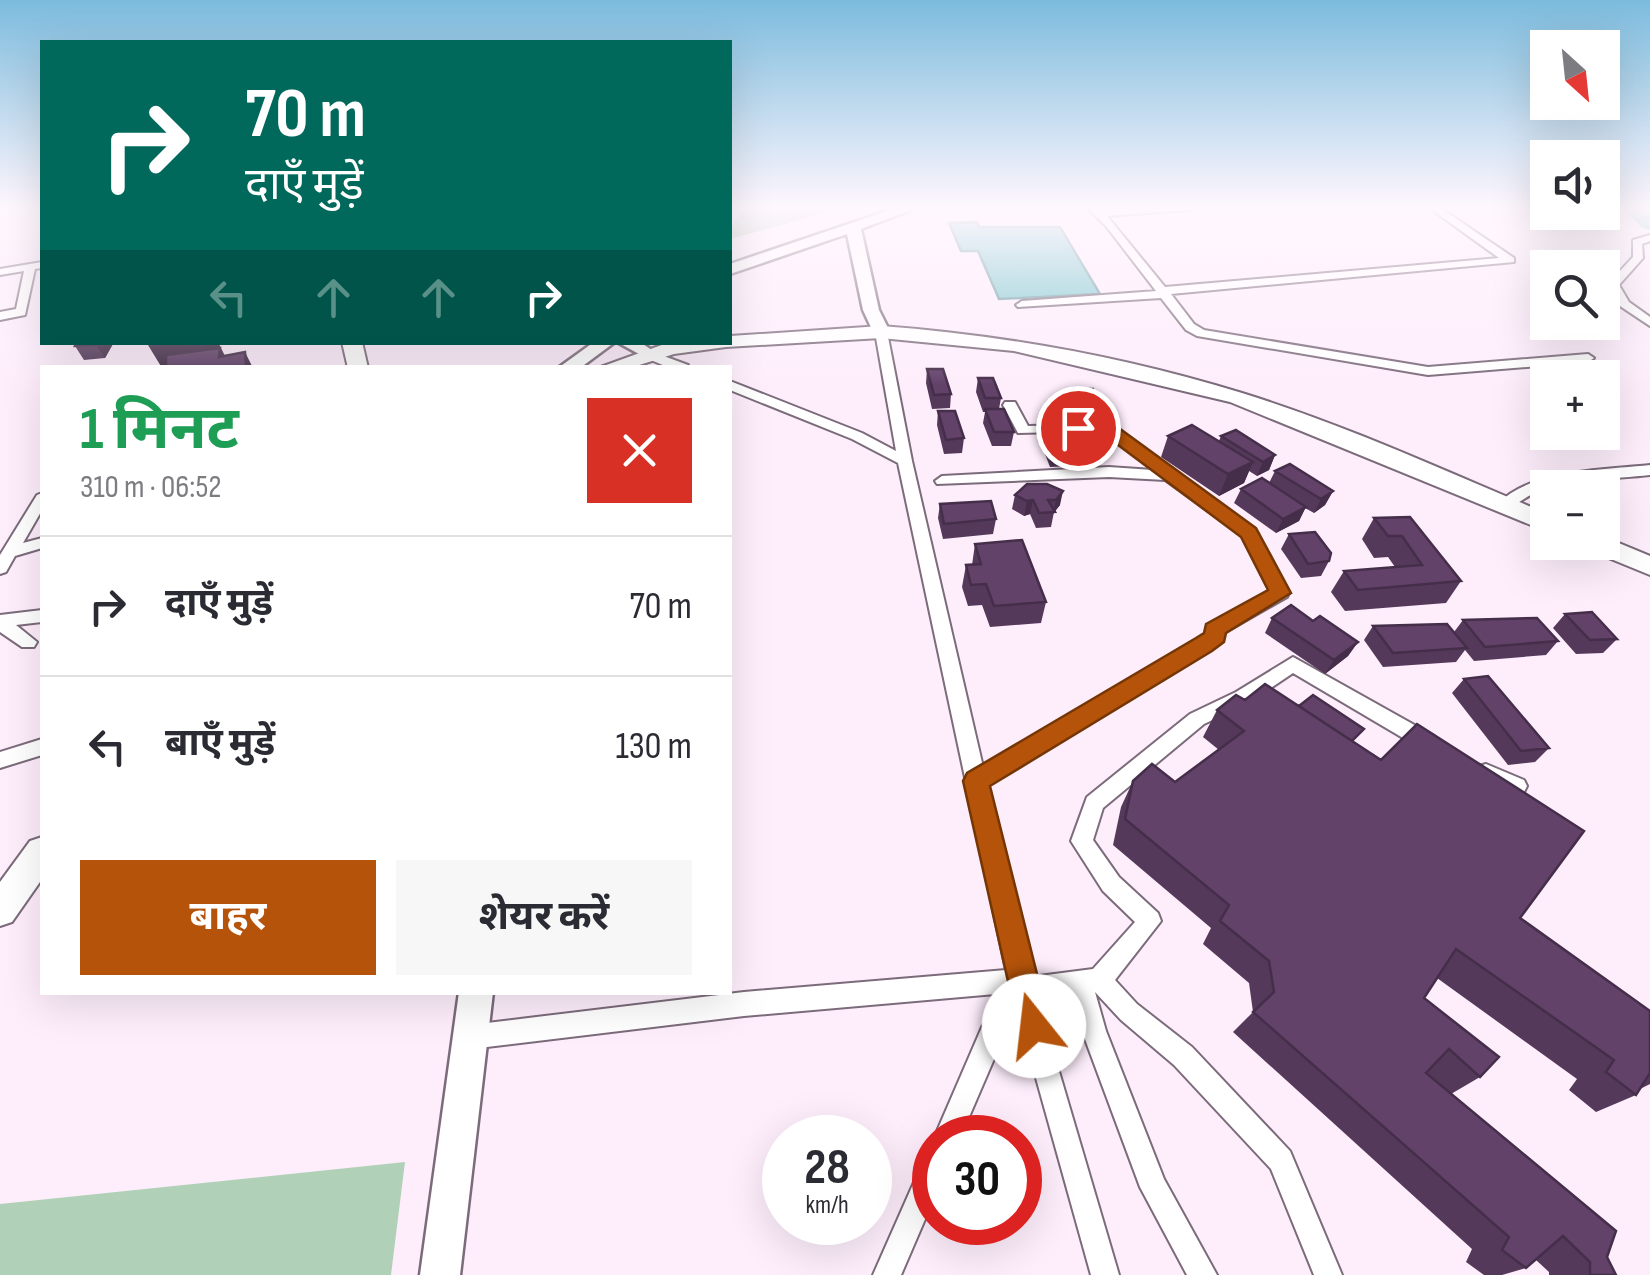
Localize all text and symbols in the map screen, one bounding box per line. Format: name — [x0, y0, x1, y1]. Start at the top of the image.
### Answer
north arrow — [1530, 30, 1620, 120]
map controls — [1530, 30, 1620, 560]
text: 70 m — [245, 73, 366, 157]
icon: right — [80, 80, 210, 210]
button: sound — [1530, 140, 1620, 230]
text: दाएँ मुड़ें — [245, 158, 364, 213]
button: search — [1530, 250, 1620, 340]
icon: left — [201, 270, 256, 325]
icon: ahead — [306, 270, 361, 325]
icon: ahead — [411, 270, 466, 325]
icon: right — [516, 270, 571, 325]
button: + — [1530, 360, 1620, 450]
pin — [1036, 386, 1121, 471]
text: 1 मिनट — [80, 394, 239, 466]
button: close — [587, 398, 692, 503]
icon: arrive — [1051, 401, 1106, 456]
text: 310 m · 06:52 — [80, 468, 221, 507]
button: − — [1530, 470, 1620, 560]
icon: right — [80, 579, 135, 634]
text: दाएँ मुड़ें — [165, 581, 273, 626]
text: 70 m — [630, 584, 692, 629]
icon: left — [80, 719, 135, 774]
text: बाएँ मुड़ें — [165, 721, 275, 766]
text: 130 m — [615, 724, 692, 769]
button: बाहर — [80, 860, 376, 975]
button: शेयर करें — [396, 860, 692, 975]
position arrow — [982, 974, 1086, 1078]
speed limit sign: 30 — [912, 1115, 1042, 1245]
text: 28 — [804, 1138, 850, 1198]
text: km/h — [805, 1190, 849, 1221]

